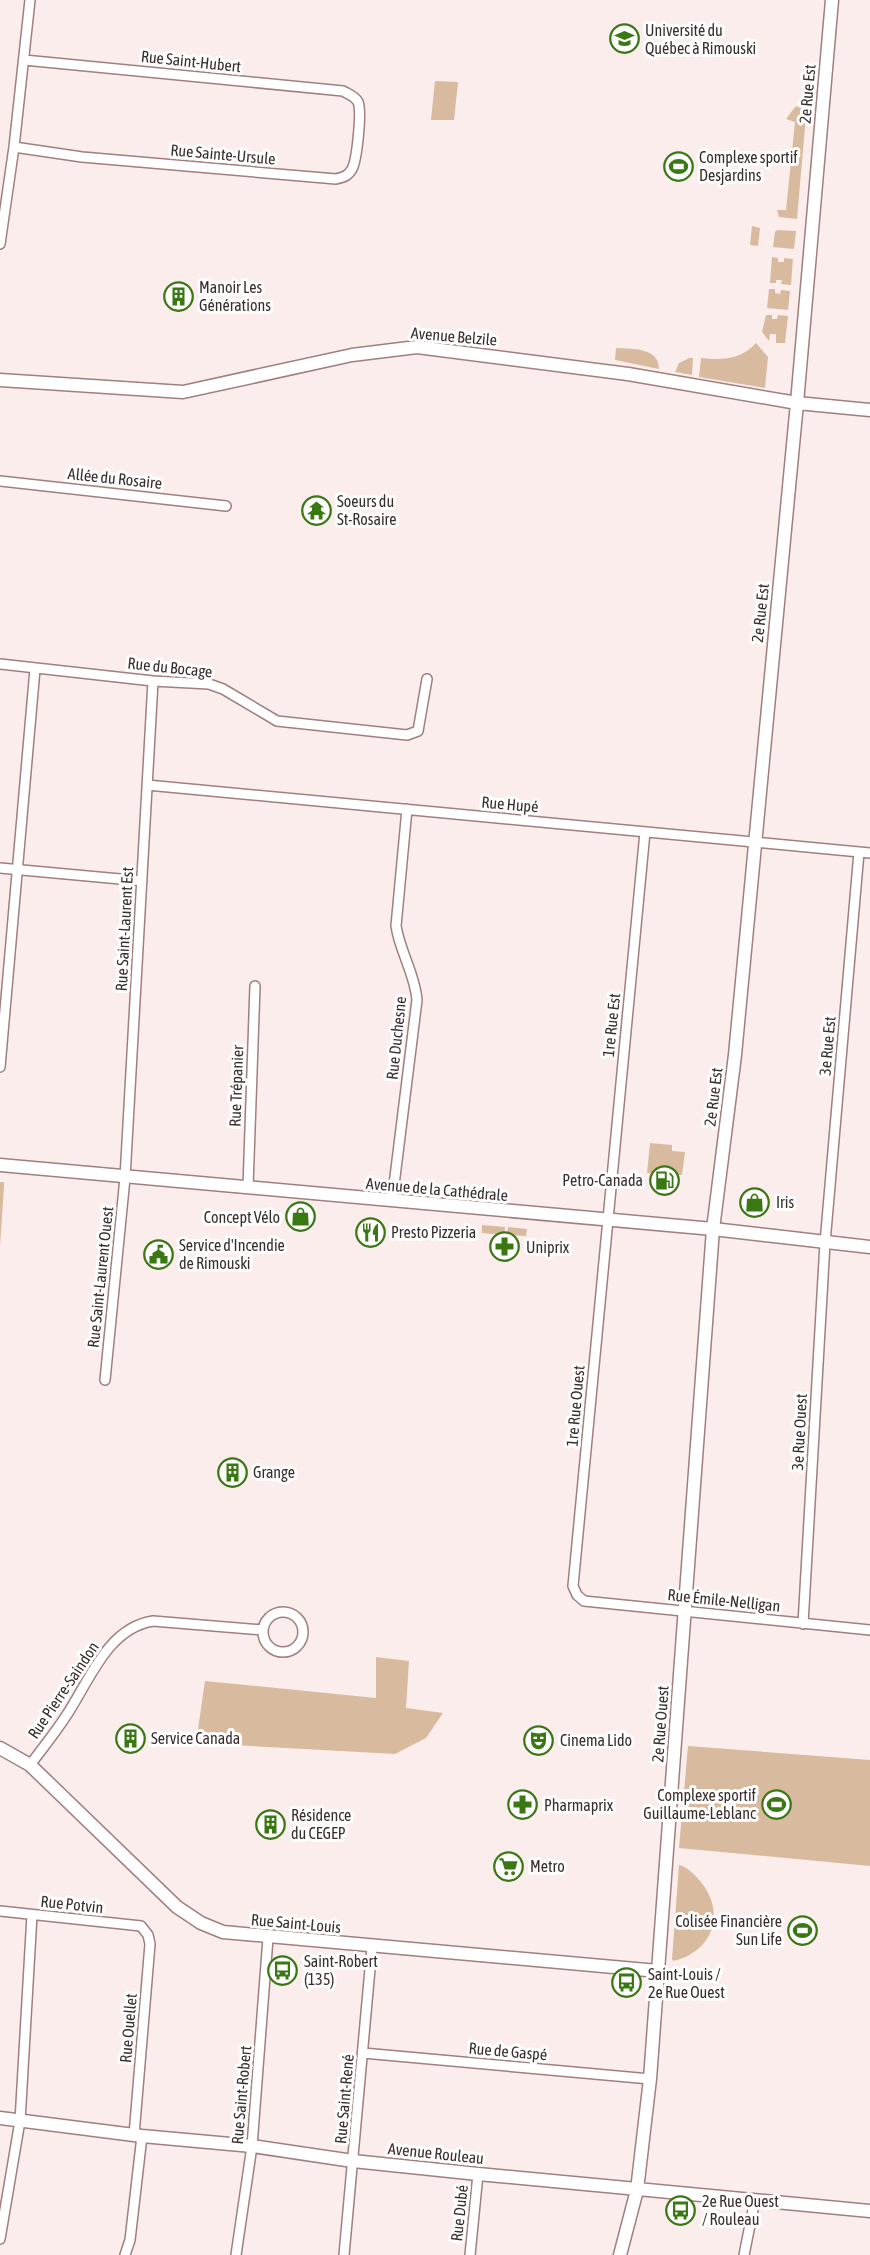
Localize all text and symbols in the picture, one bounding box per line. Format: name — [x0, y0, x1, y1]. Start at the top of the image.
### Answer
place label: Université du Québec à Rimouski — [645, 21, 756, 57]
school or university icon: Université du Québec à Rimouski — [608, 23, 640, 55]
street label: Rue Saint-Hubert — [140, 47, 242, 75]
street label: 2e Rue Est — [795, 63, 819, 124]
street label: Rue Sainte-Ursule — [170, 140, 276, 168]
place label: Complexe sportif Desjardins — [699, 148, 798, 185]
sports icon: Complexe sportif Desjardins — [662, 150, 694, 182]
place label: Manoir Les Générations — [199, 278, 271, 314]
building icon: Manoir Les Générations — [162, 280, 194, 312]
street label: Avenue Belzile — [410, 323, 498, 349]
street label: Allée du Rosaire — [67, 464, 163, 492]
place label: Soeurs du St-Rosaire — [337, 492, 397, 528]
temple icon: Soeurs du St-Rosaire — [300, 494, 332, 526]
street label: 2e Rue Est — [748, 582, 772, 643]
street label: Rue du Bocage — [127, 654, 213, 681]
street label: Rue Hupé — [481, 793, 539, 816]
street label: Rue Saint-Laurent Est — [112, 866, 136, 992]
street label: 1re Rue Est — [599, 992, 623, 1058]
street label: Rue Duchesne — [383, 996, 409, 1080]
street label: 3e Rue Est — [815, 1015, 839, 1076]
street label: Rue Trépanier — [226, 1045, 247, 1127]
street label: 2e Rue Est — [700, 1066, 726, 1127]
fuel station icon: Petro-Canada — [648, 1164, 680, 1196]
place label: Petro-Canada — [562, 1171, 643, 1189]
street label: Avenue de la Cathédrale — [365, 1174, 509, 1204]
shop icon: Iris — [739, 1186, 771, 1218]
place label: Iris — [776, 1193, 794, 1211]
shop icon: Concept Vélo — [285, 1201, 317, 1233]
street label: Rue Saint-Laurent Ouest — [84, 1205, 116, 1348]
place label: Concept Vélo — [204, 1208, 280, 1227]
restaurant icon: Presto Pizzeria — [354, 1216, 386, 1248]
place label: Presto Pizzeria — [391, 1223, 476, 1241]
pharmacy icon: Uniprix — [489, 1231, 521, 1263]
place label: Service d'Incendie de Rimouski — [179, 1236, 285, 1272]
public building icon: Service d'Incendie de Rimouski — [142, 1238, 174, 1270]
place label: Uniprix — [526, 1238, 570, 1257]
street label: 1re Rue Ouest — [562, 1364, 588, 1447]
street label: 3e Rue Ouest — [788, 1393, 810, 1471]
building icon: Grange — [216, 1456, 248, 1488]
place label: Grange — [253, 1463, 295, 1482]
street label: Rue Émile-Nelligan — [667, 1585, 781, 1616]
street label: Rue Pierre-Saindon — [24, 1638, 102, 1742]
street label: 2e Rue Ouest — [648, 1685, 672, 1763]
building icon: Service Canada — [114, 1722, 146, 1754]
theatre icon: Cinema Lido — [523, 1724, 555, 1756]
place label: Service Canada — [151, 1729, 240, 1747]
place label: Cinema Lido — [560, 1731, 632, 1749]
place label: Complexe sportif Guillaume-Leblanc — [643, 1786, 757, 1822]
sports icon: Complexe sportif Guillaume-Leblanc — [761, 1788, 793, 1820]
pharmacy icon: Pharmaprix — [507, 1789, 539, 1821]
place label: Pharmaprix — [544, 1796, 614, 1815]
place label: Résidence du CEGEP — [291, 1806, 351, 1842]
building icon: Résidence du CEGEP — [254, 1808, 286, 1840]
supermarket icon: Metro — [493, 1850, 525, 1882]
place label: Metro — [530, 1857, 565, 1875]
street label: Rue Potvin — [40, 1892, 104, 1916]
street label: Rue Saint-Louis — [250, 1910, 342, 1936]
place label: Colisée Financière Sun Life — [675, 1912, 782, 1948]
sports icon: Colisée Financière Sun Life — [787, 1914, 819, 1946]
place label: Saint-Robert (135) — [304, 1952, 378, 1989]
bus stop icon: Saint-Robert (135) — [267, 1954, 299, 1986]
place label: Saint-Louis / 2e Rue Ouest — [648, 1965, 725, 2001]
bus stop icon: Saint-Louis / 2e Rue Ouest — [611, 1967, 643, 1999]
street label: Rue Ouellet — [116, 1992, 140, 2064]
street label: Rue de Gaspé — [468, 2039, 548, 2064]
street label: Rue Saint-Robert — [228, 2045, 254, 2145]
street label: Rue Saint-René — [331, 2054, 357, 2144]
street label: Avenue Rouleau — [387, 2139, 485, 2167]
street label: Rue Dubé — [447, 2184, 471, 2242]
place label: 2e Rue Ouest / Rouleau — [702, 2192, 779, 2228]
bus stop icon: 2e Rue Ouest / Rouleau — [665, 2194, 697, 2226]

